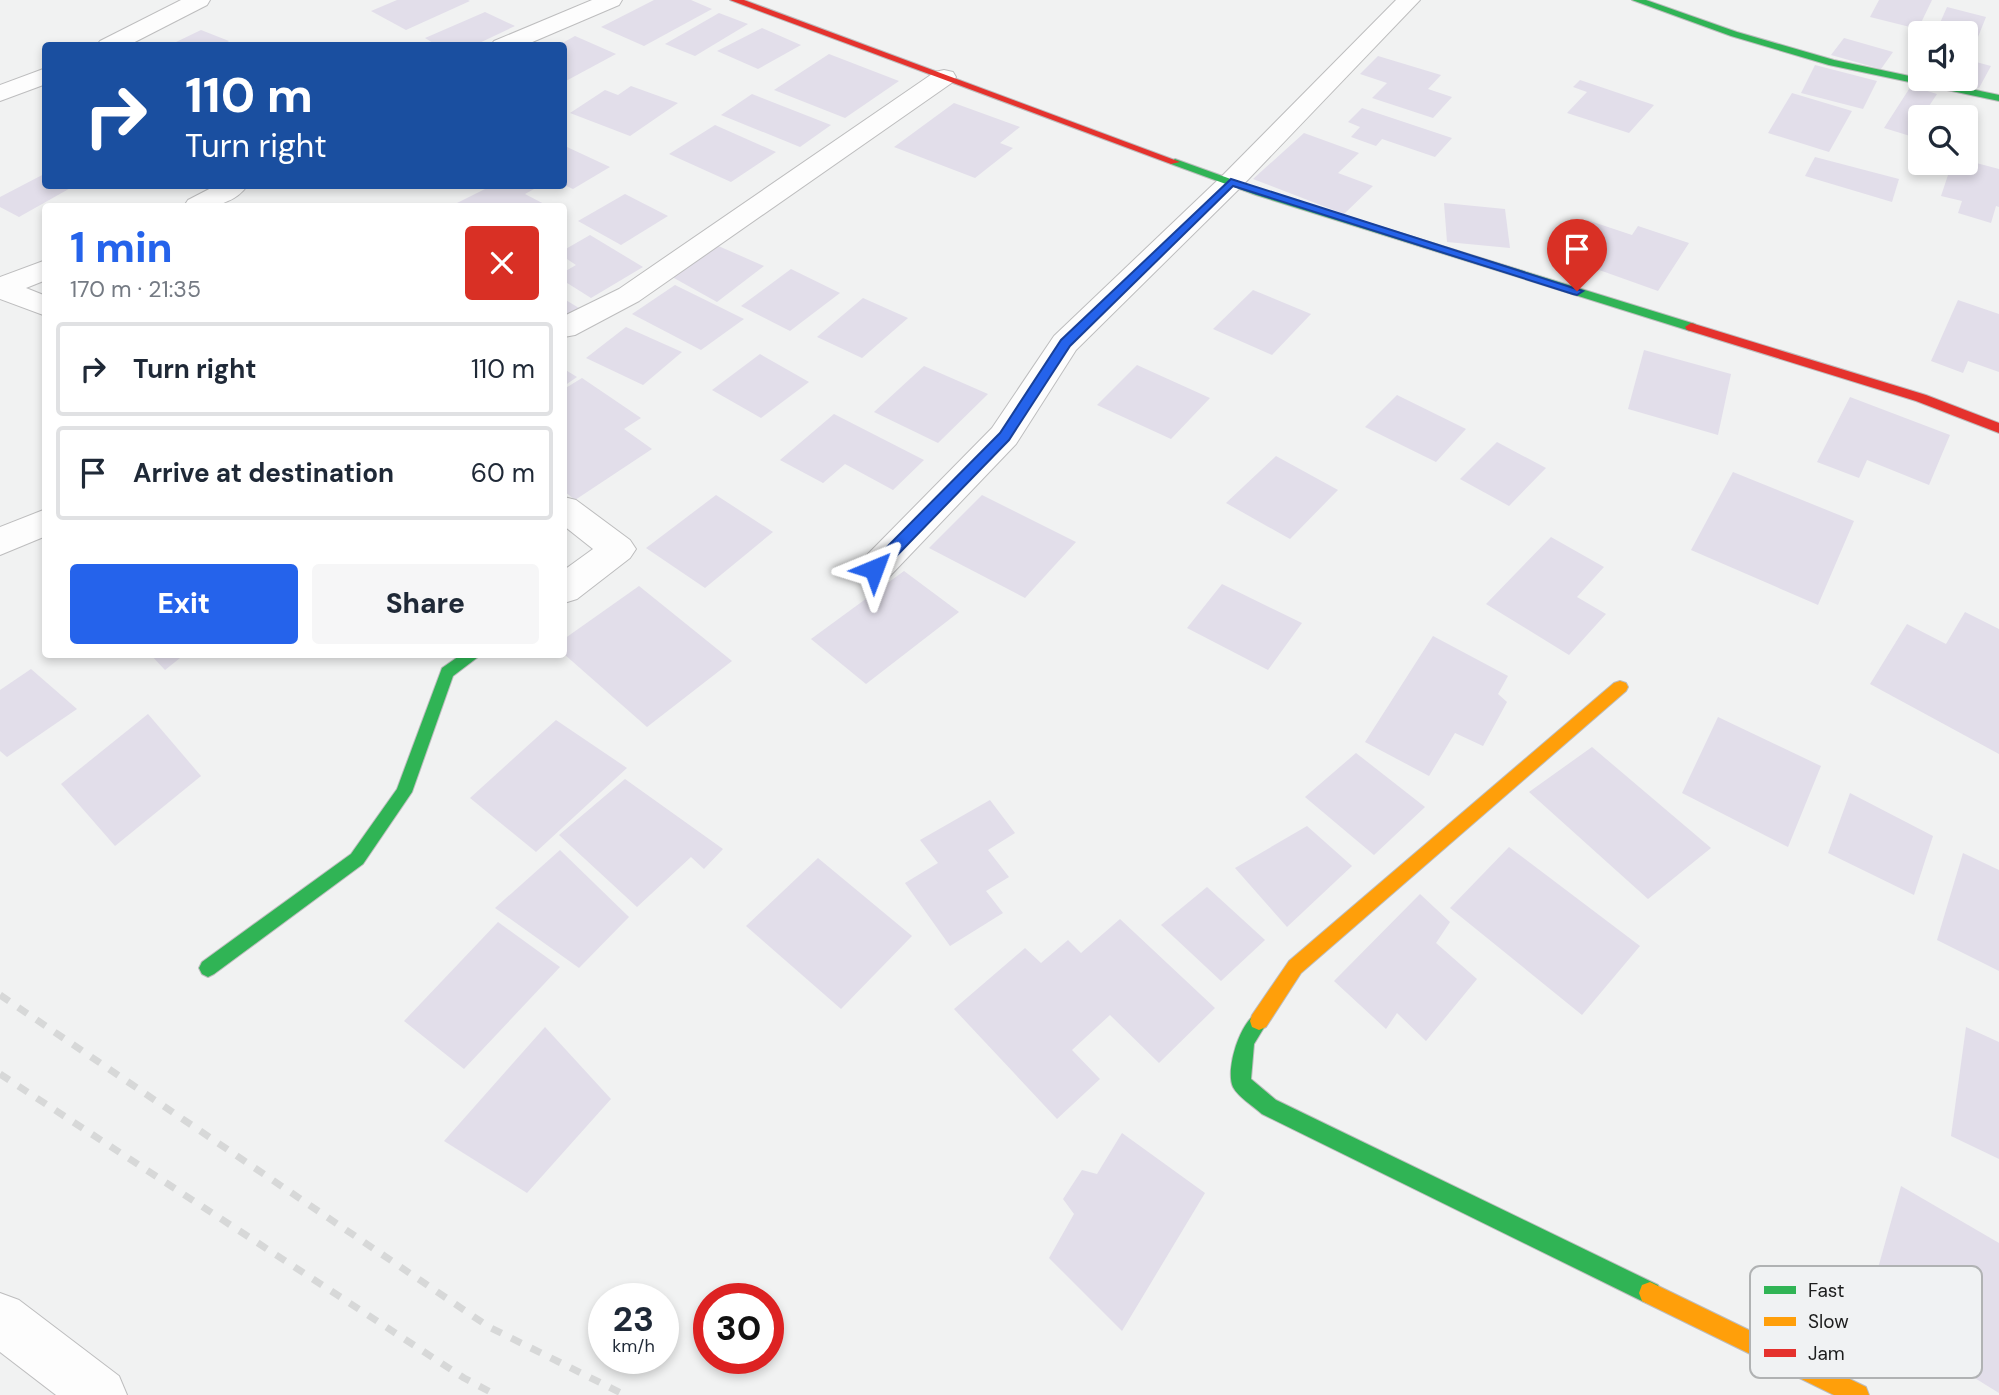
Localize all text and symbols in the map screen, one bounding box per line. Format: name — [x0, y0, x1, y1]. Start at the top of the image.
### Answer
map controls — [1908, 21, 1978, 175]
button: sound — [1908, 21, 1978, 91]
text: 110 m — [185, 63, 313, 127]
icon: right — [70, 70, 161, 161]
button: search — [1908, 105, 1978, 175]
text: Turn right — [185, 125, 327, 167]
pin — [1547, 219, 1607, 291]
text: 1 min — [70, 220, 173, 275]
button: close — [465, 226, 539, 300]
icon: arrive — [1558, 230, 1596, 268]
text: 170 m · 21:35 — [70, 274, 201, 304]
icon: right — [74, 350, 112, 388]
text: Turn right — [133, 352, 257, 386]
text: 110 m — [471, 352, 535, 386]
icon: arrive — [74, 454, 112, 492]
text: Arrive at destination — [133, 456, 394, 490]
text: 60 m — [471, 456, 535, 490]
position arrow — [837, 532, 911, 606]
button: Exit — [70, 564, 298, 644]
button: Share — [312, 564, 539, 644]
legend — [1750, 1266, 1982, 1378]
text: Fast — [1808, 1278, 1844, 1303]
speed limit sign: 30 — [693, 1283, 784, 1374]
text: 23 — [613, 1296, 654, 1342]
text: Slow — [1808, 1309, 1849, 1334]
text: km/h — [612, 1334, 655, 1358]
text: Jam — [1808, 1341, 1845, 1366]

